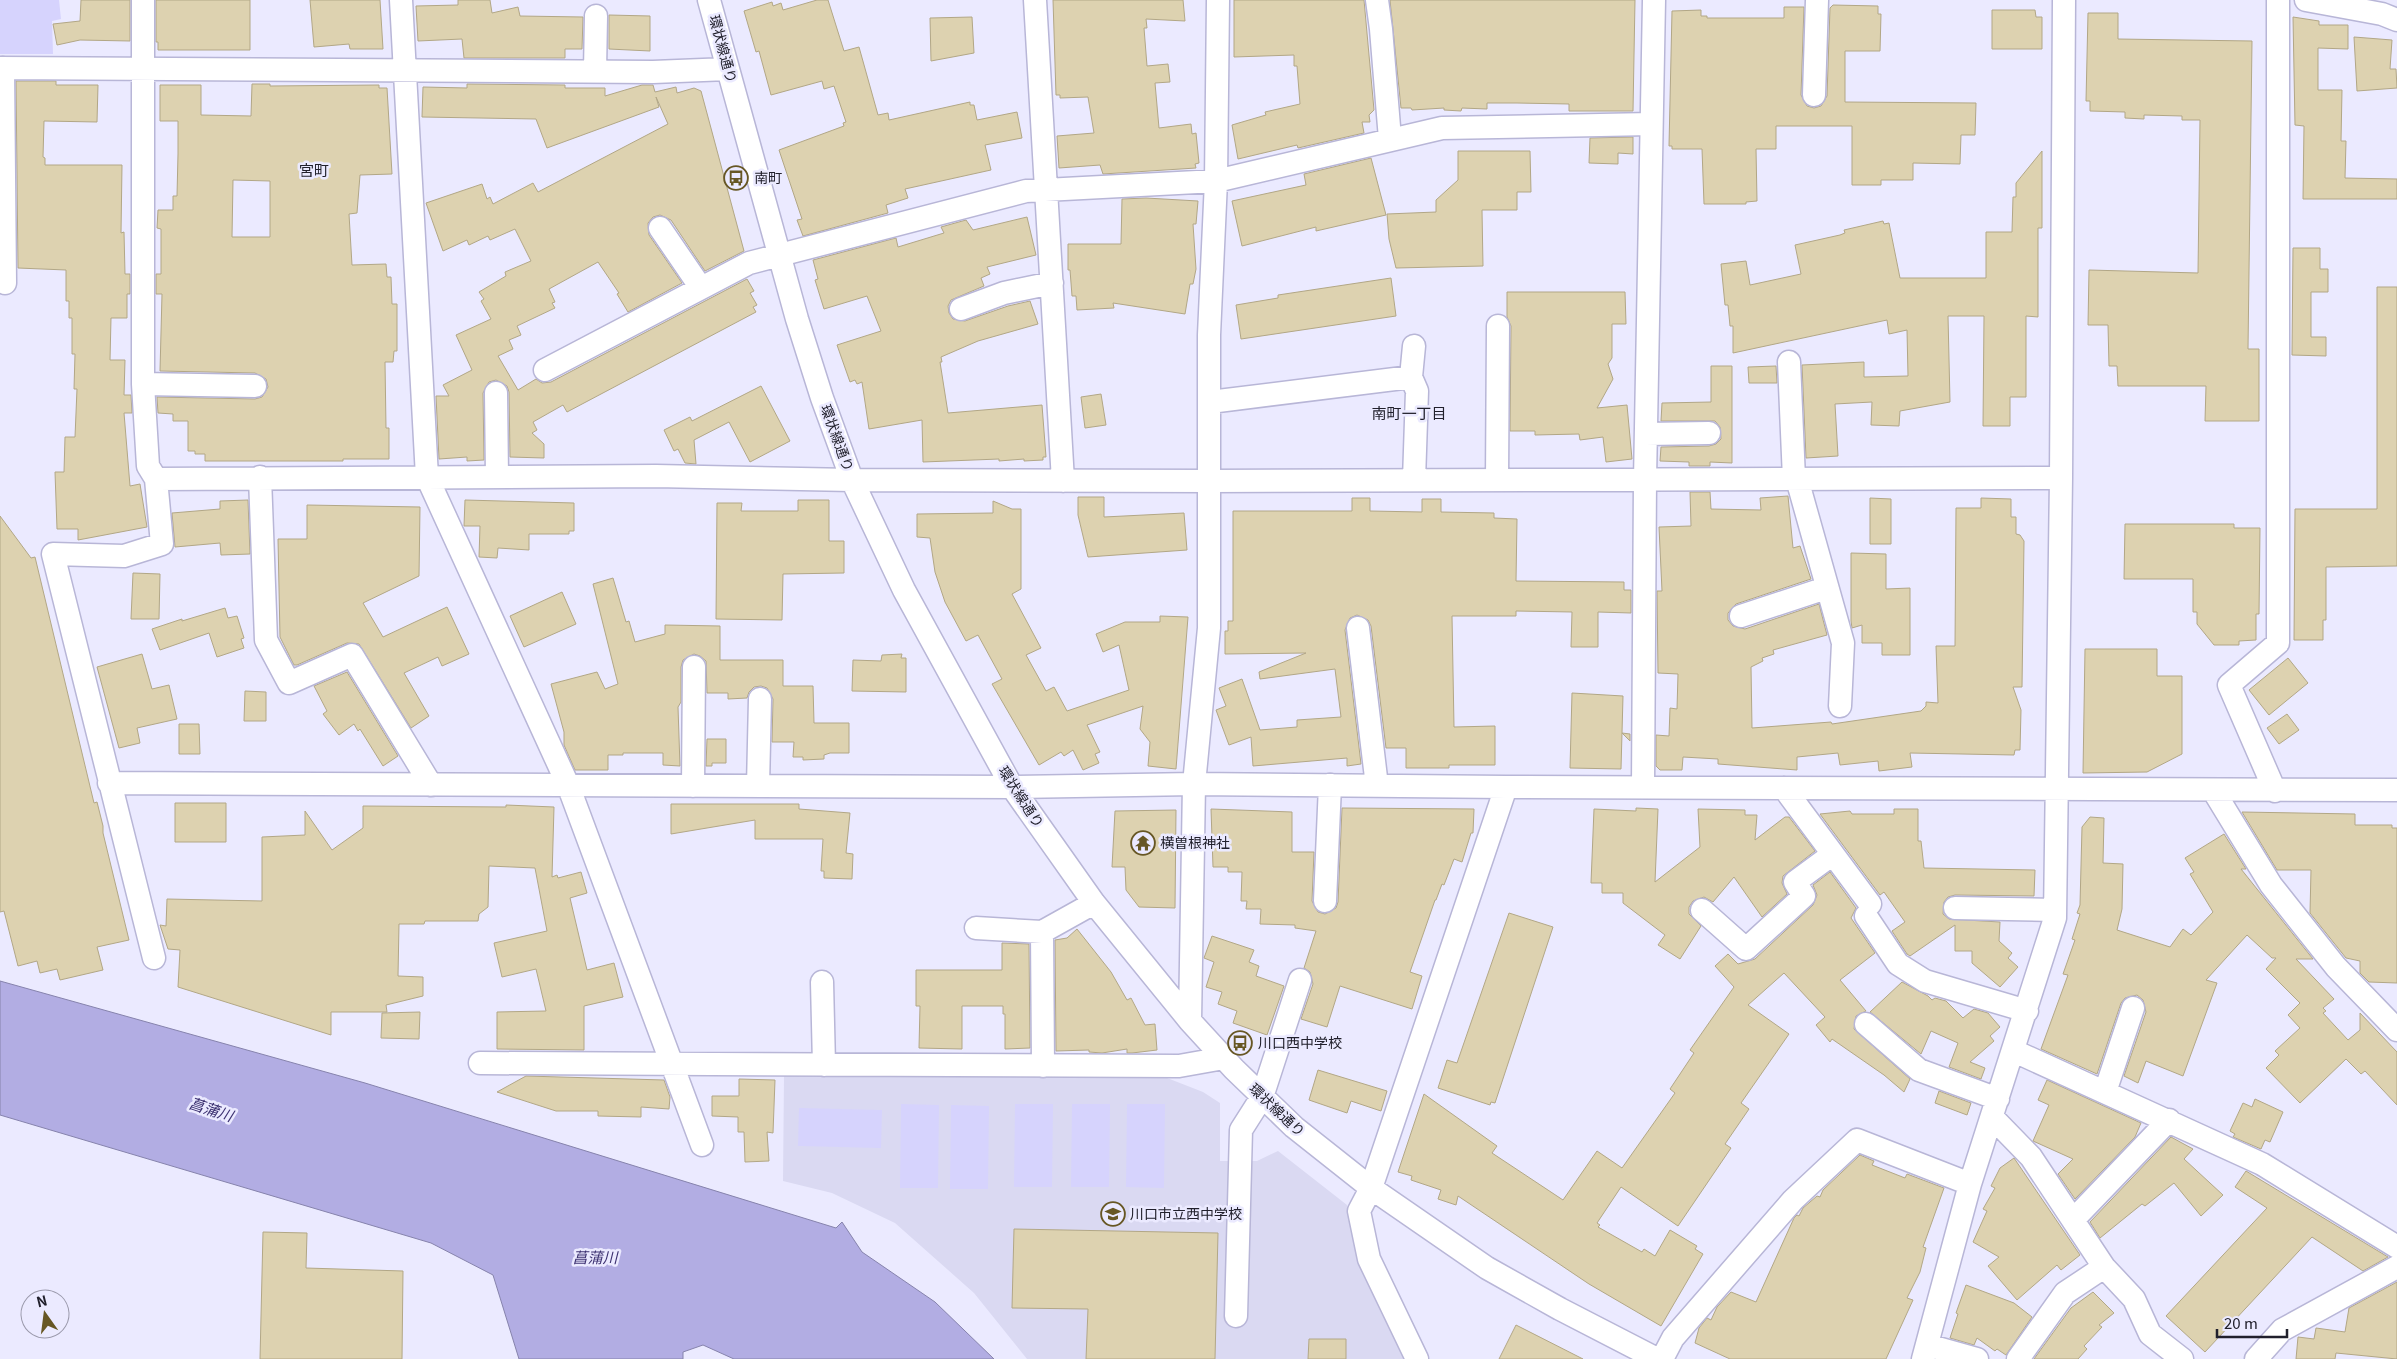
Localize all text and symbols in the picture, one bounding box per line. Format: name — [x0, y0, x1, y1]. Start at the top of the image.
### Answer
street label: 環状線通り — [705, 12, 743, 85]
district label: 宮町 — [299, 159, 329, 180]
bus stop icon: 南町 — [723, 165, 749, 191]
place label: 南町 — [754, 167, 782, 187]
street label: 環状線通り — [817, 401, 859, 474]
district label: 南町一丁目 — [1371, 402, 1447, 423]
street label: 環状線通り — [994, 762, 1049, 831]
temple icon: 横曽根神社 — [1130, 830, 1156, 856]
place label: 横曽根神社 — [1160, 832, 1230, 852]
bus stop icon: 川口西中学校 — [1227, 1030, 1253, 1056]
place label: 川口西中学校 — [1258, 1032, 1342, 1052]
street label: 環状線通り — [1245, 1078, 1310, 1140]
water label: 菖蒲川 — [187, 1092, 238, 1126]
school or university icon: 川口市立西中学校 — [1100, 1201, 1126, 1227]
place label: 川口市立西中学校 — [1130, 1203, 1242, 1223]
water label: 菖蒲川 — [572, 1246, 619, 1267]
north arrow — [20, 1289, 70, 1339]
text: N — [34, 1289, 49, 1311]
scale bar — [2217, 1306, 2287, 1338]
text: 20 m — [2224, 1312, 2258, 1333]

